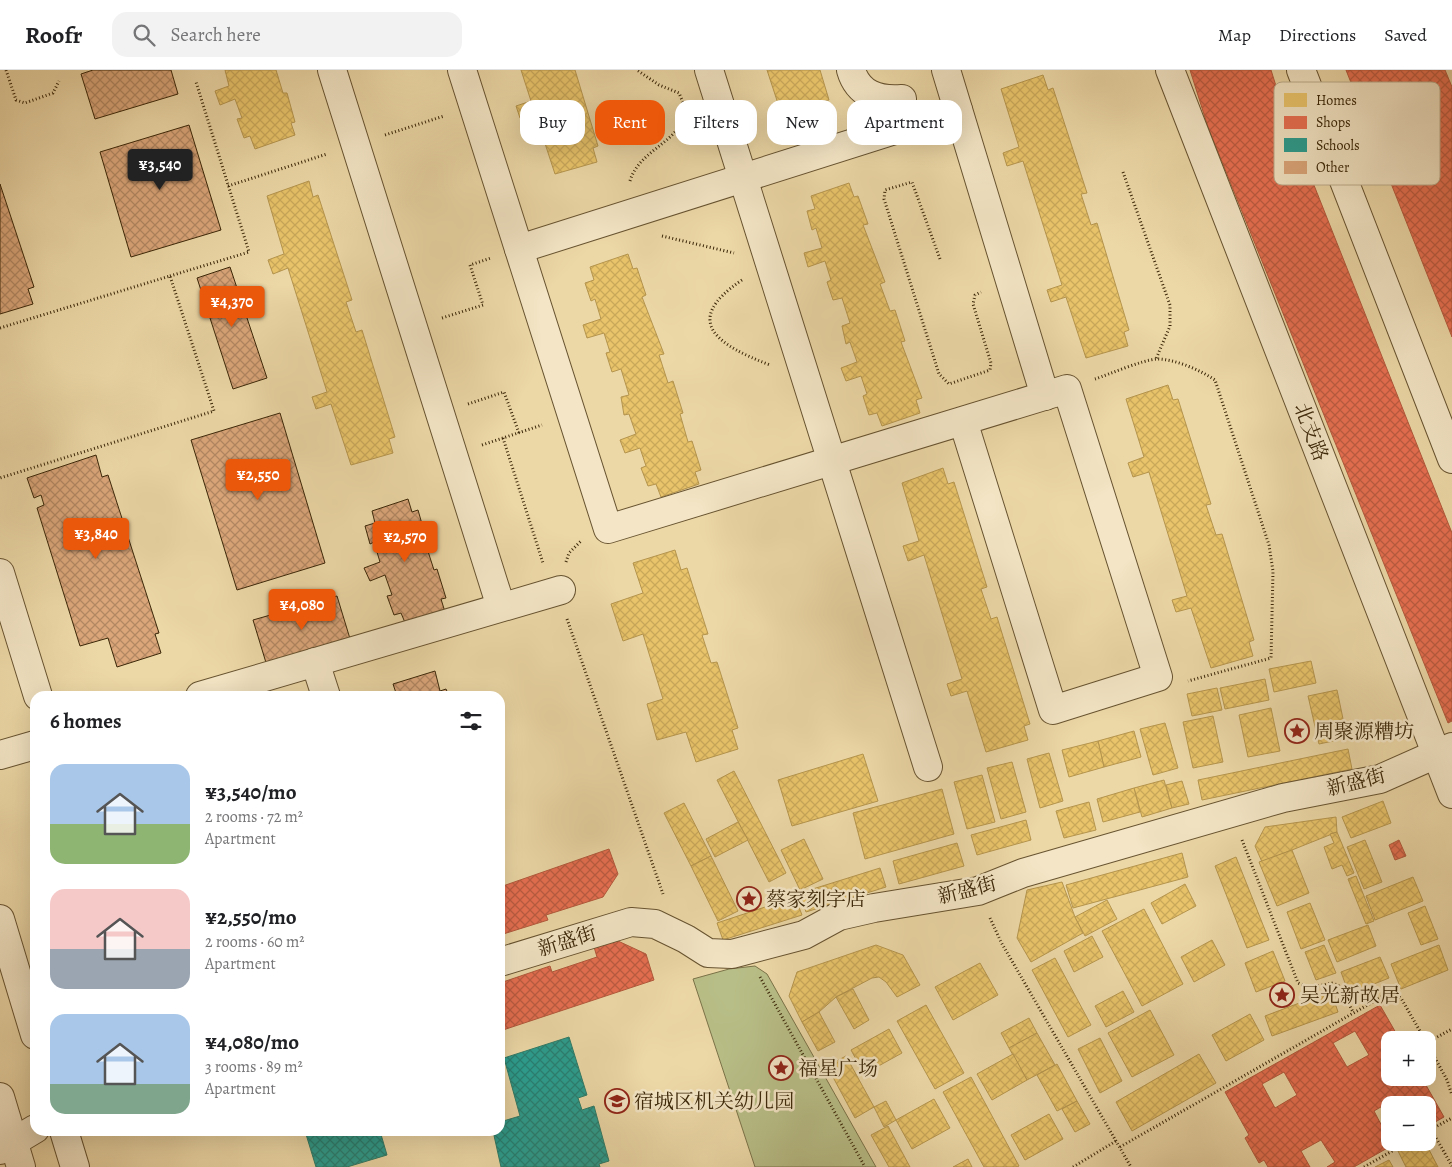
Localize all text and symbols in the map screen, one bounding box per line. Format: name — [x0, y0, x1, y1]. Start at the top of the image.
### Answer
search box — [112, 12, 462, 57]
text: Roofr — [25, 19, 82, 51]
icon: search — [130, 21, 158, 49]
text: Search here — [170, 22, 261, 48]
text: Map — [1218, 23, 1251, 47]
text: Directions — [1279, 23, 1356, 47]
text: Saved — [1384, 23, 1427, 47]
legend — [1274, 82, 1440, 185]
text: Homes — [1316, 91, 1357, 110]
chip: Buy — [520, 100, 585, 145]
chip: Rent — [595, 100, 665, 145]
chip: Filters — [675, 100, 757, 145]
chip: New — [767, 100, 837, 145]
chip: Apartment — [847, 100, 962, 145]
text: Shops — [1316, 113, 1351, 132]
text: Schools — [1316, 136, 1360, 155]
pin: ¥3,540 — [119, 148, 201, 191]
text: ¥3,540 — [139, 154, 181, 176]
text: Other — [1316, 158, 1350, 177]
pin: ¥4,370 — [191, 286, 273, 328]
text: ¥4,370 — [211, 291, 253, 313]
street label: 北支路 — [1288, 399, 1334, 465]
pin: ¥2,550 — [217, 458, 299, 501]
text: ¥2,550 — [237, 464, 279, 486]
pin: ¥3,840 — [55, 518, 137, 560]
pin: ¥2,570 — [364, 520, 446, 563]
text: ¥3,840 — [74, 523, 118, 545]
text: ¥2,570 — [384, 526, 426, 548]
pin: ¥4,080 — [261, 588, 343, 631]
text: ¥4,080 — [280, 594, 324, 616]
text: 6 homes — [50, 707, 122, 735]
icon: filters — [457, 707, 485, 735]
place icon: 周聚源糟坊 — [1284, 718, 1310, 744]
place label: 周聚源糟坊 — [1314, 718, 1414, 745]
street label: 新盛街 — [1324, 762, 1388, 802]
text: ¥3,540/mo — [205, 778, 296, 806]
icon: home — [90, 784, 150, 844]
text: 2 rooms · 72 m² — [205, 806, 303, 828]
text: Apartment — [205, 828, 276, 850]
street label: 新盛街 — [935, 870, 999, 910]
place icon: 蔡家刻字店 — [736, 886, 762, 912]
place label: 蔡家刻字店 — [766, 886, 866, 913]
text: ¥2,550/mo — [205, 903, 297, 931]
icon: home — [90, 909, 150, 969]
street label: 新盛街 — [534, 919, 600, 963]
text: 2 rooms · 60 m² — [205, 931, 305, 953]
text: Apartment — [205, 953, 276, 975]
place icon: 吴光新故居 — [1269, 982, 1295, 1008]
place label: 吴光新故居 — [1300, 982, 1400, 1009]
text: ¥4,080/mo — [205, 1028, 299, 1056]
map controls — [1381, 1031, 1436, 1151]
button: + — [1381, 1031, 1436, 1086]
icon: home — [90, 1034, 150, 1094]
place icon: 福星广场 — [768, 1055, 794, 1081]
place label: 福星广场 — [798, 1055, 878, 1082]
text: 3 rooms · 89 m² — [205, 1056, 303, 1078]
text: Apartment — [205, 1078, 276, 1100]
school or university icon: 宿城区机关幼儿园 — [604, 1088, 630, 1114]
place label: 宿城区机关幼儿园 — [634, 1088, 794, 1115]
button: − — [1381, 1096, 1436, 1151]

